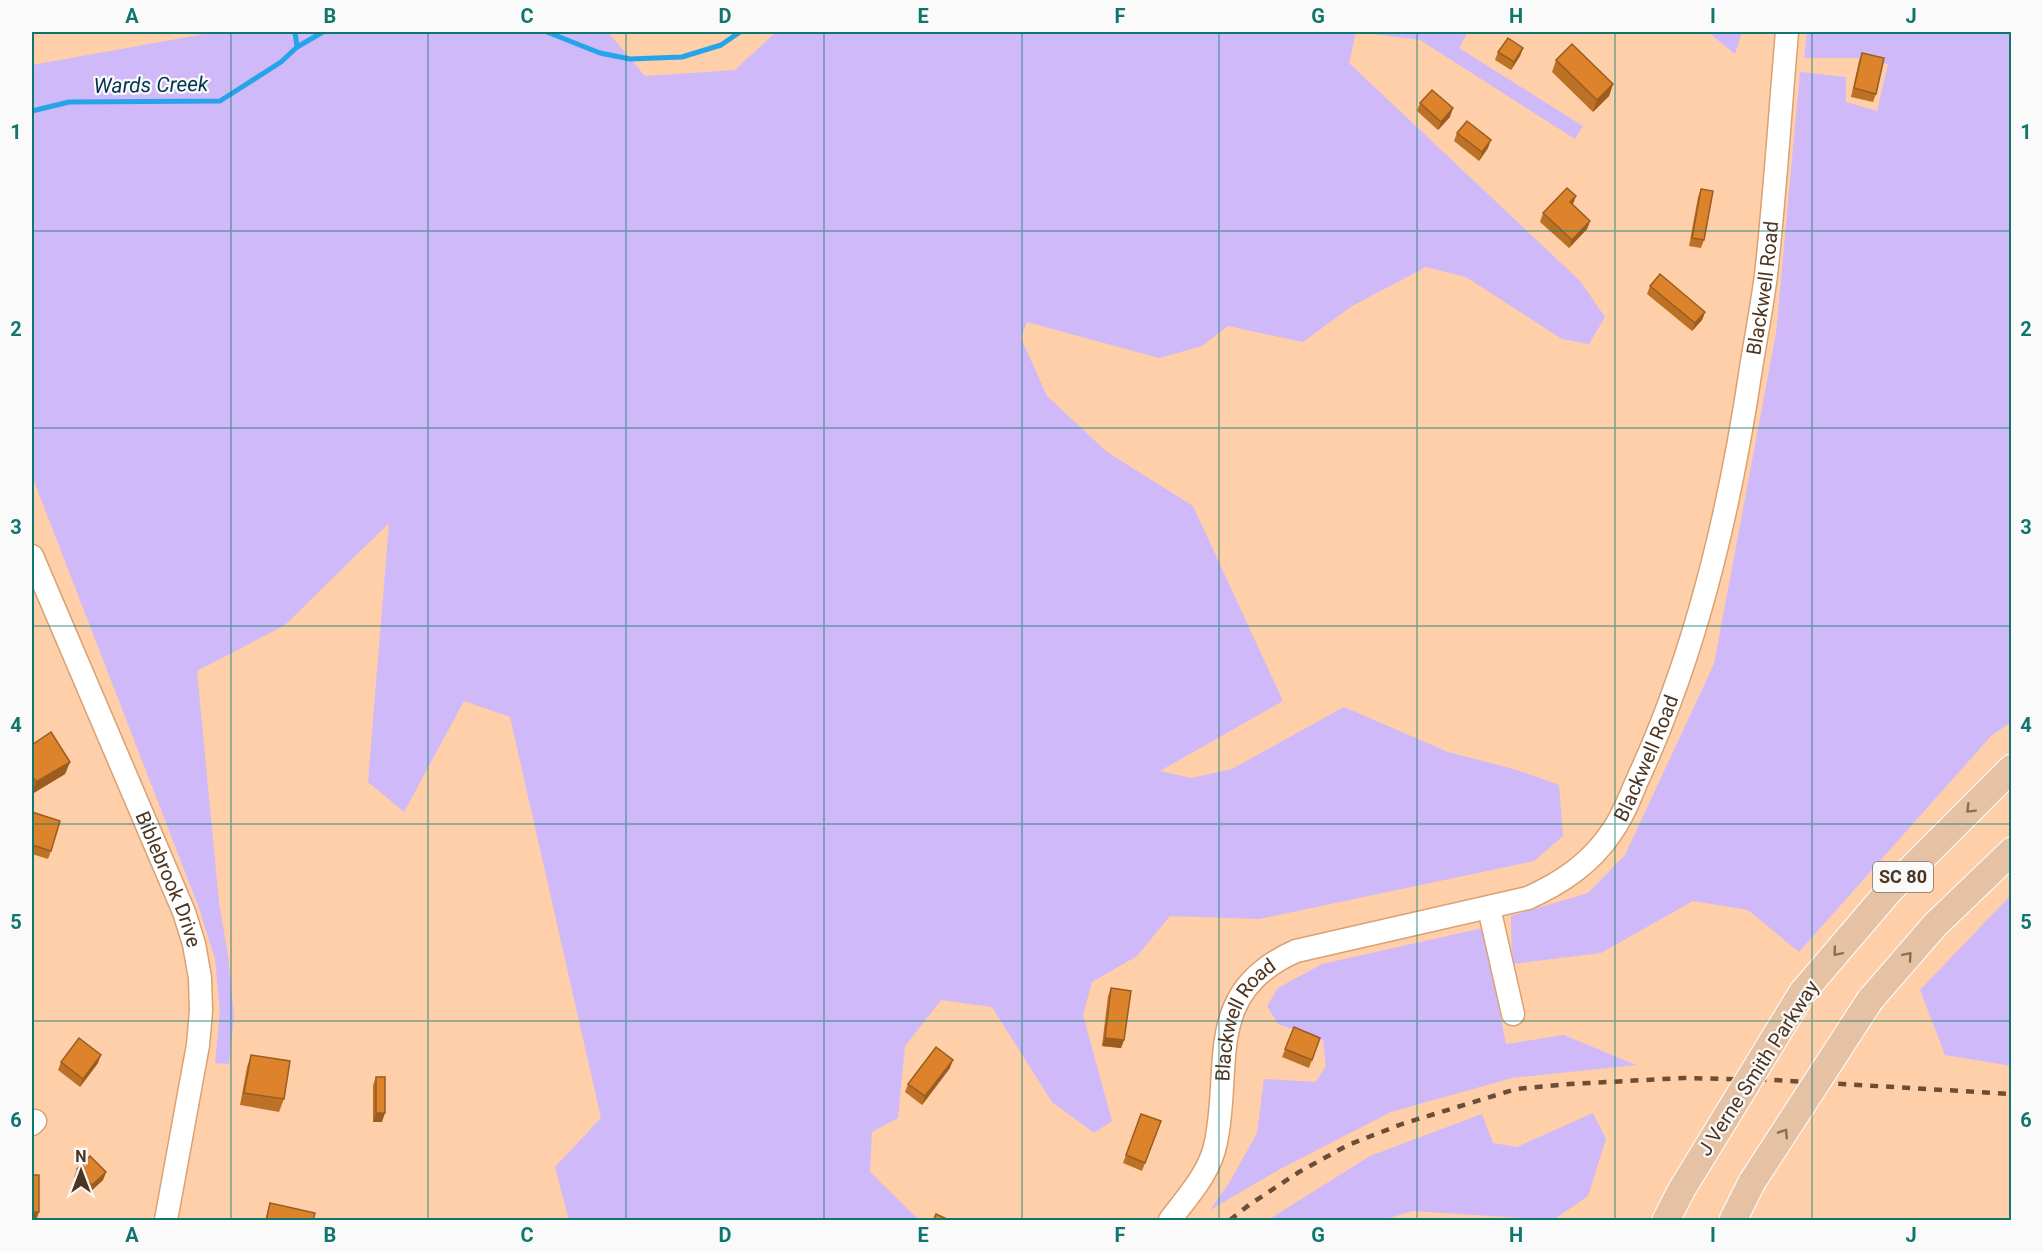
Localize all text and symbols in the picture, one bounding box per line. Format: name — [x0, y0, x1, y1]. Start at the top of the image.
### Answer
text: A — [125, 4, 139, 28]
text: B — [324, 4, 336, 28]
text: C — [520, 4, 534, 28]
text: D — [719, 4, 732, 28]
text: E — [917, 4, 929, 28]
text: F — [1115, 4, 1126, 28]
text: G — [1311, 4, 1325, 28]
text: H — [1509, 4, 1523, 28]
text: I — [1710, 4, 1716, 28]
text: J — [1905, 4, 1917, 28]
water label: Wards Creek — [94, 72, 209, 98]
text: 1 — [10, 120, 22, 144]
text: 1 — [2020, 120, 2032, 144]
street label: Blackwell Road — [1741, 220, 1783, 357]
text: 2 — [10, 317, 22, 341]
text: 2 — [2020, 317, 2032, 341]
text: 3 — [10, 515, 22, 539]
text: 3 — [2020, 515, 2032, 539]
street label: Blackwell Road — [1609, 691, 1683, 825]
text: 4 — [10, 713, 22, 737]
text: 4 — [2020, 713, 2032, 737]
one-way arrow — [1967, 802, 1978, 813]
street label: Biblebrook Drive — [130, 808, 206, 950]
road number: SC 80 — [1873, 862, 1933, 892]
text: 5 — [10, 910, 22, 934]
text: 5 — [2020, 910, 2032, 934]
one-way arrow — [1833, 945, 1844, 956]
one-way arrow — [1901, 952, 1912, 962]
street label: Blackwell Road — [1210, 953, 1280, 1082]
street label: J Verne Smith Parkway — [1692, 975, 1824, 1160]
text: 6 — [10, 1108, 22, 1132]
text: 6 — [2020, 1108, 2032, 1132]
one-way arrow — [1777, 1129, 1788, 1140]
north arrow — [51, 1141, 111, 1201]
text: N — [75, 1147, 87, 1166]
text: A — [125, 1223, 139, 1247]
text: B — [324, 1223, 336, 1247]
text: C — [520, 1223, 534, 1247]
text: D — [719, 1223, 732, 1247]
text: E — [917, 1223, 929, 1247]
text: F — [1115, 1223, 1126, 1247]
text: G — [1311, 1223, 1325, 1247]
text: H — [1509, 1223, 1523, 1247]
text: I — [1710, 1223, 1716, 1247]
text: J — [1905, 1223, 1917, 1247]

